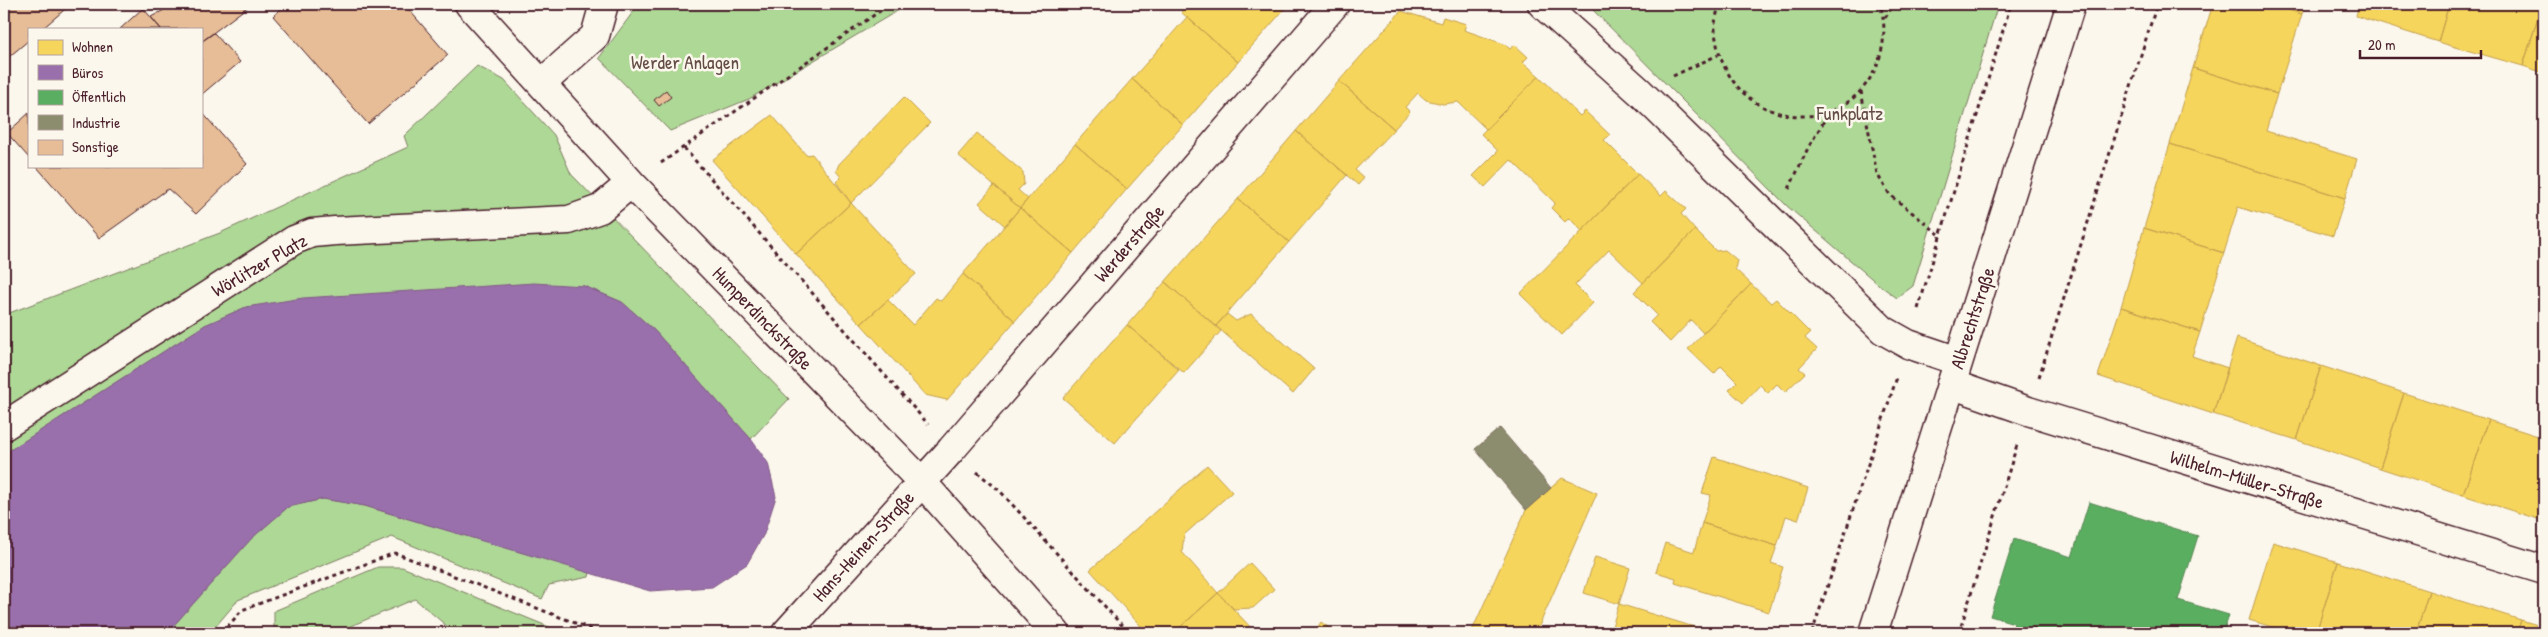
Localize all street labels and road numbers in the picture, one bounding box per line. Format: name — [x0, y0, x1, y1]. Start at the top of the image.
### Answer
street label: Werderstraße — [1088, 198, 1170, 287]
street label: Wörlitzer Platz — [207, 227, 311, 303]
street label: Humperdinckstraße — [707, 261, 819, 376]
street label: Albrechtstraße — [1943, 264, 2001, 372]
street label: Wilhelm-Müller-Straße — [2167, 443, 2327, 515]
street label: Hans-Heinen-Straße — [806, 485, 920, 607]

